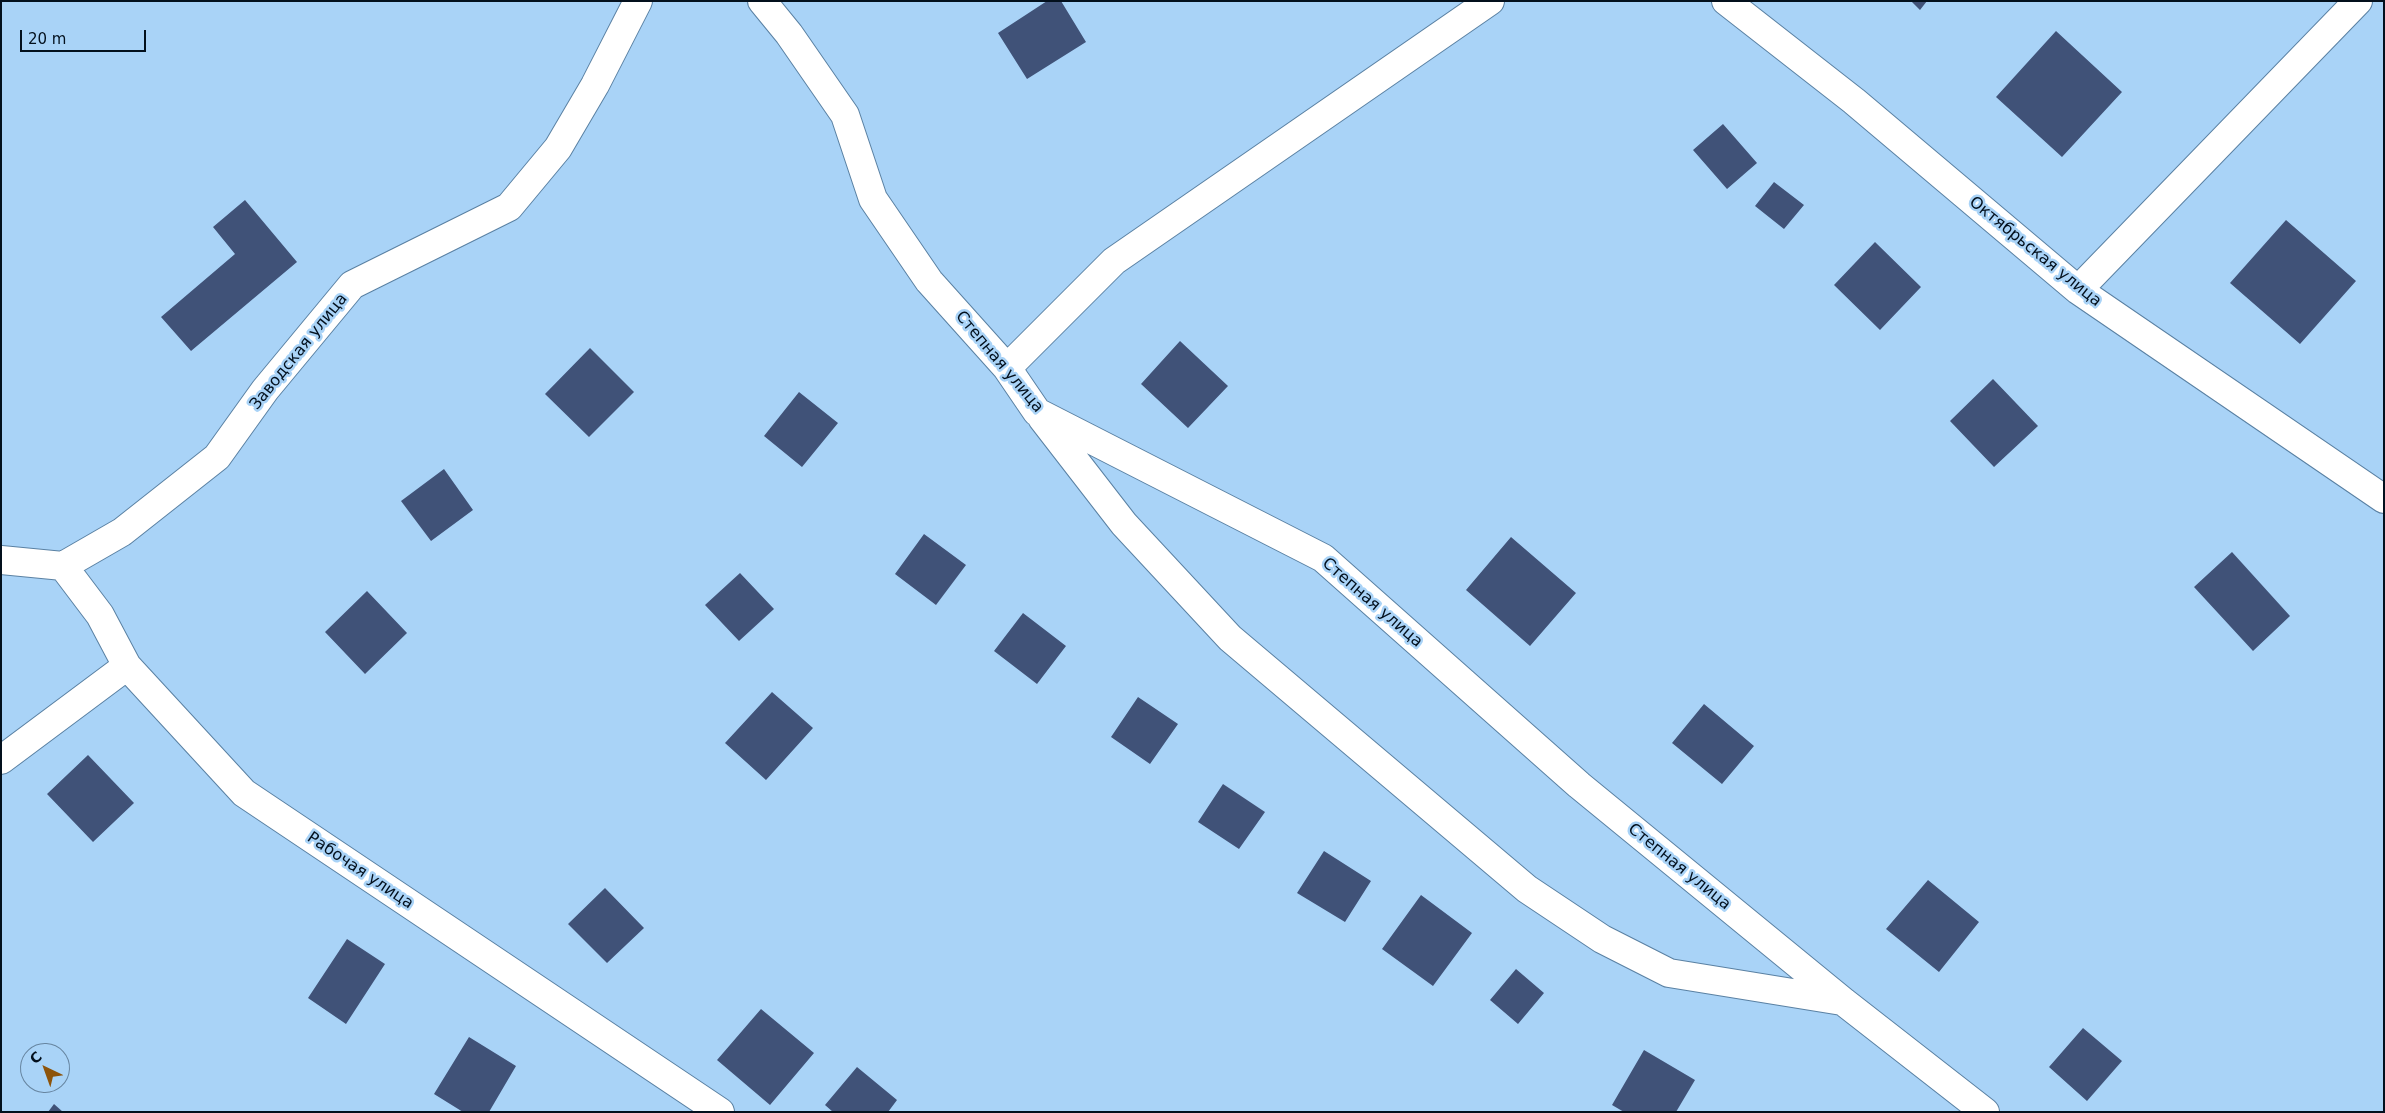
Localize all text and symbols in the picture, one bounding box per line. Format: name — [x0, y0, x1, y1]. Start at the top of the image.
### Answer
scale bar — [22, 20, 149, 52]
text: 20 m — [28, 30, 66, 48]
street label: Октябрьская улица — [1965, 193, 2105, 311]
street label: Заводская улица — [246, 290, 352, 414]
street label: Степная улица — [951, 307, 1047, 417]
street label: Степная улица — [1318, 554, 1426, 652]
street label: Степная улица — [1624, 820, 1734, 914]
street label: Рабочая улица — [303, 828, 417, 914]
north arrow — [20, 1043, 70, 1093]
text: С — [26, 1048, 45, 1067]

